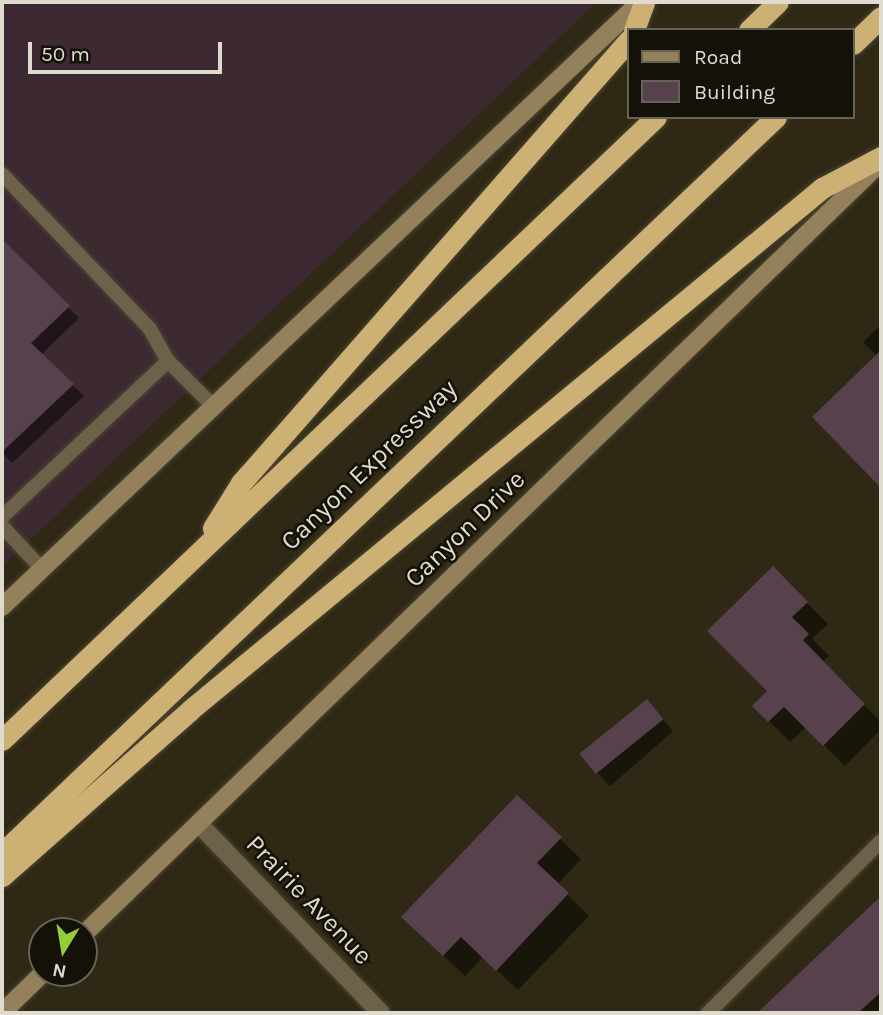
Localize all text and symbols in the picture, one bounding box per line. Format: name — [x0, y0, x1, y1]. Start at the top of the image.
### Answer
scale bar — [32, 28, 226, 72]
legend — [628, 28, 855, 119]
text: 50 m — [41, 42, 90, 66]
text: Road — [694, 45, 742, 69]
text: Building — [694, 80, 775, 104]
street label: Canyon Expressway — [275, 373, 463, 557]
street label: Canyon Drive — [398, 464, 532, 594]
street label: Prairie Avenue — [239, 829, 379, 971]
north arrow — [28, 917, 98, 987]
text: N — [51, 959, 68, 983]

